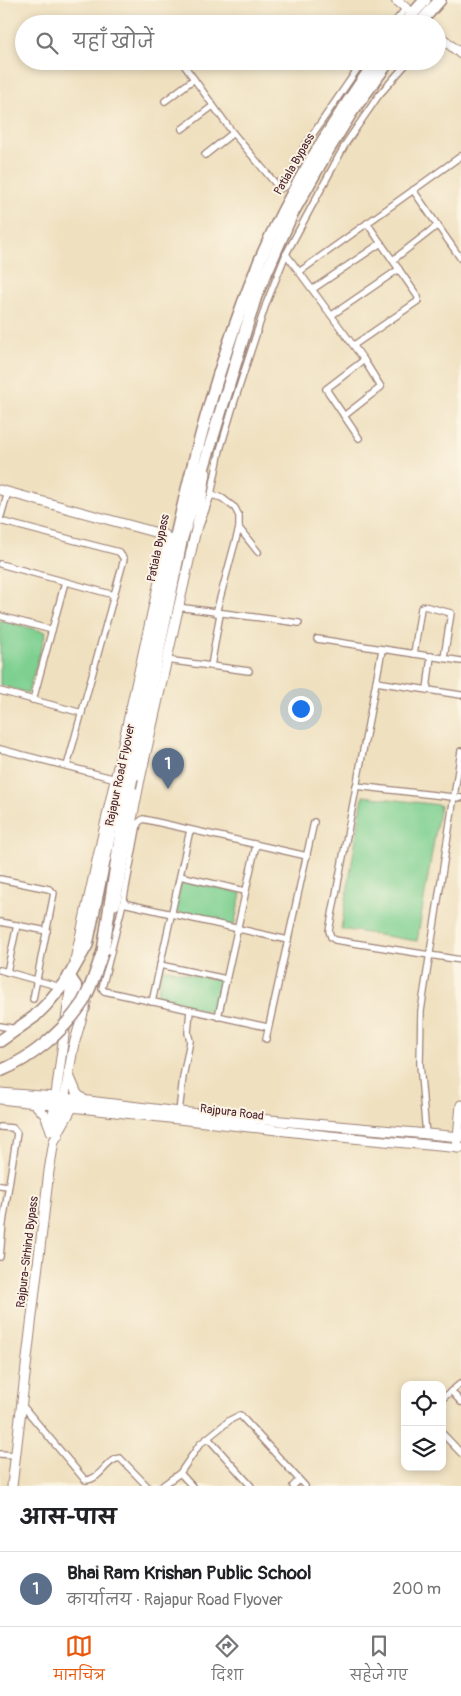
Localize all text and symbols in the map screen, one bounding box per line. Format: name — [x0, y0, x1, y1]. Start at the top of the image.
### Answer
search box — [15, 15, 446, 70]
icon: search — [33, 29, 61, 57]
text: यहाँ खोजें — [73, 30, 154, 54]
street label: Patiala Bypass — [271, 130, 318, 198]
street label: Patiala Bypass — [144, 512, 173, 583]
your location — [288, 696, 314, 722]
street label: Rajapur Road Flyover — [102, 722, 139, 828]
pin: 1 — [152, 748, 184, 789]
street label: Rajpura Road — [199, 1101, 265, 1124]
street label: Rajpura-Sirhind Bypass — [13, 1195, 42, 1309]
map controls — [401, 1381, 446, 1471]
button: locate — [401, 1381, 446, 1426]
button: layers — [401, 1426, 446, 1471]
text: आस-पास — [20, 1504, 116, 1531]
text: Bhai Ram Krishan Public School — [67, 1561, 312, 1585]
text: 1 — [33, 1579, 39, 1599]
text: 200 m — [393, 1579, 441, 1599]
text: कार्यालय · Rajapur Road Flyover — [67, 1590, 283, 1610]
tab: मानचित्र — [53, 1632, 105, 1691]
tab: दिशा — [211, 1632, 243, 1691]
tab: सहेजे गए — [350, 1632, 408, 1691]

